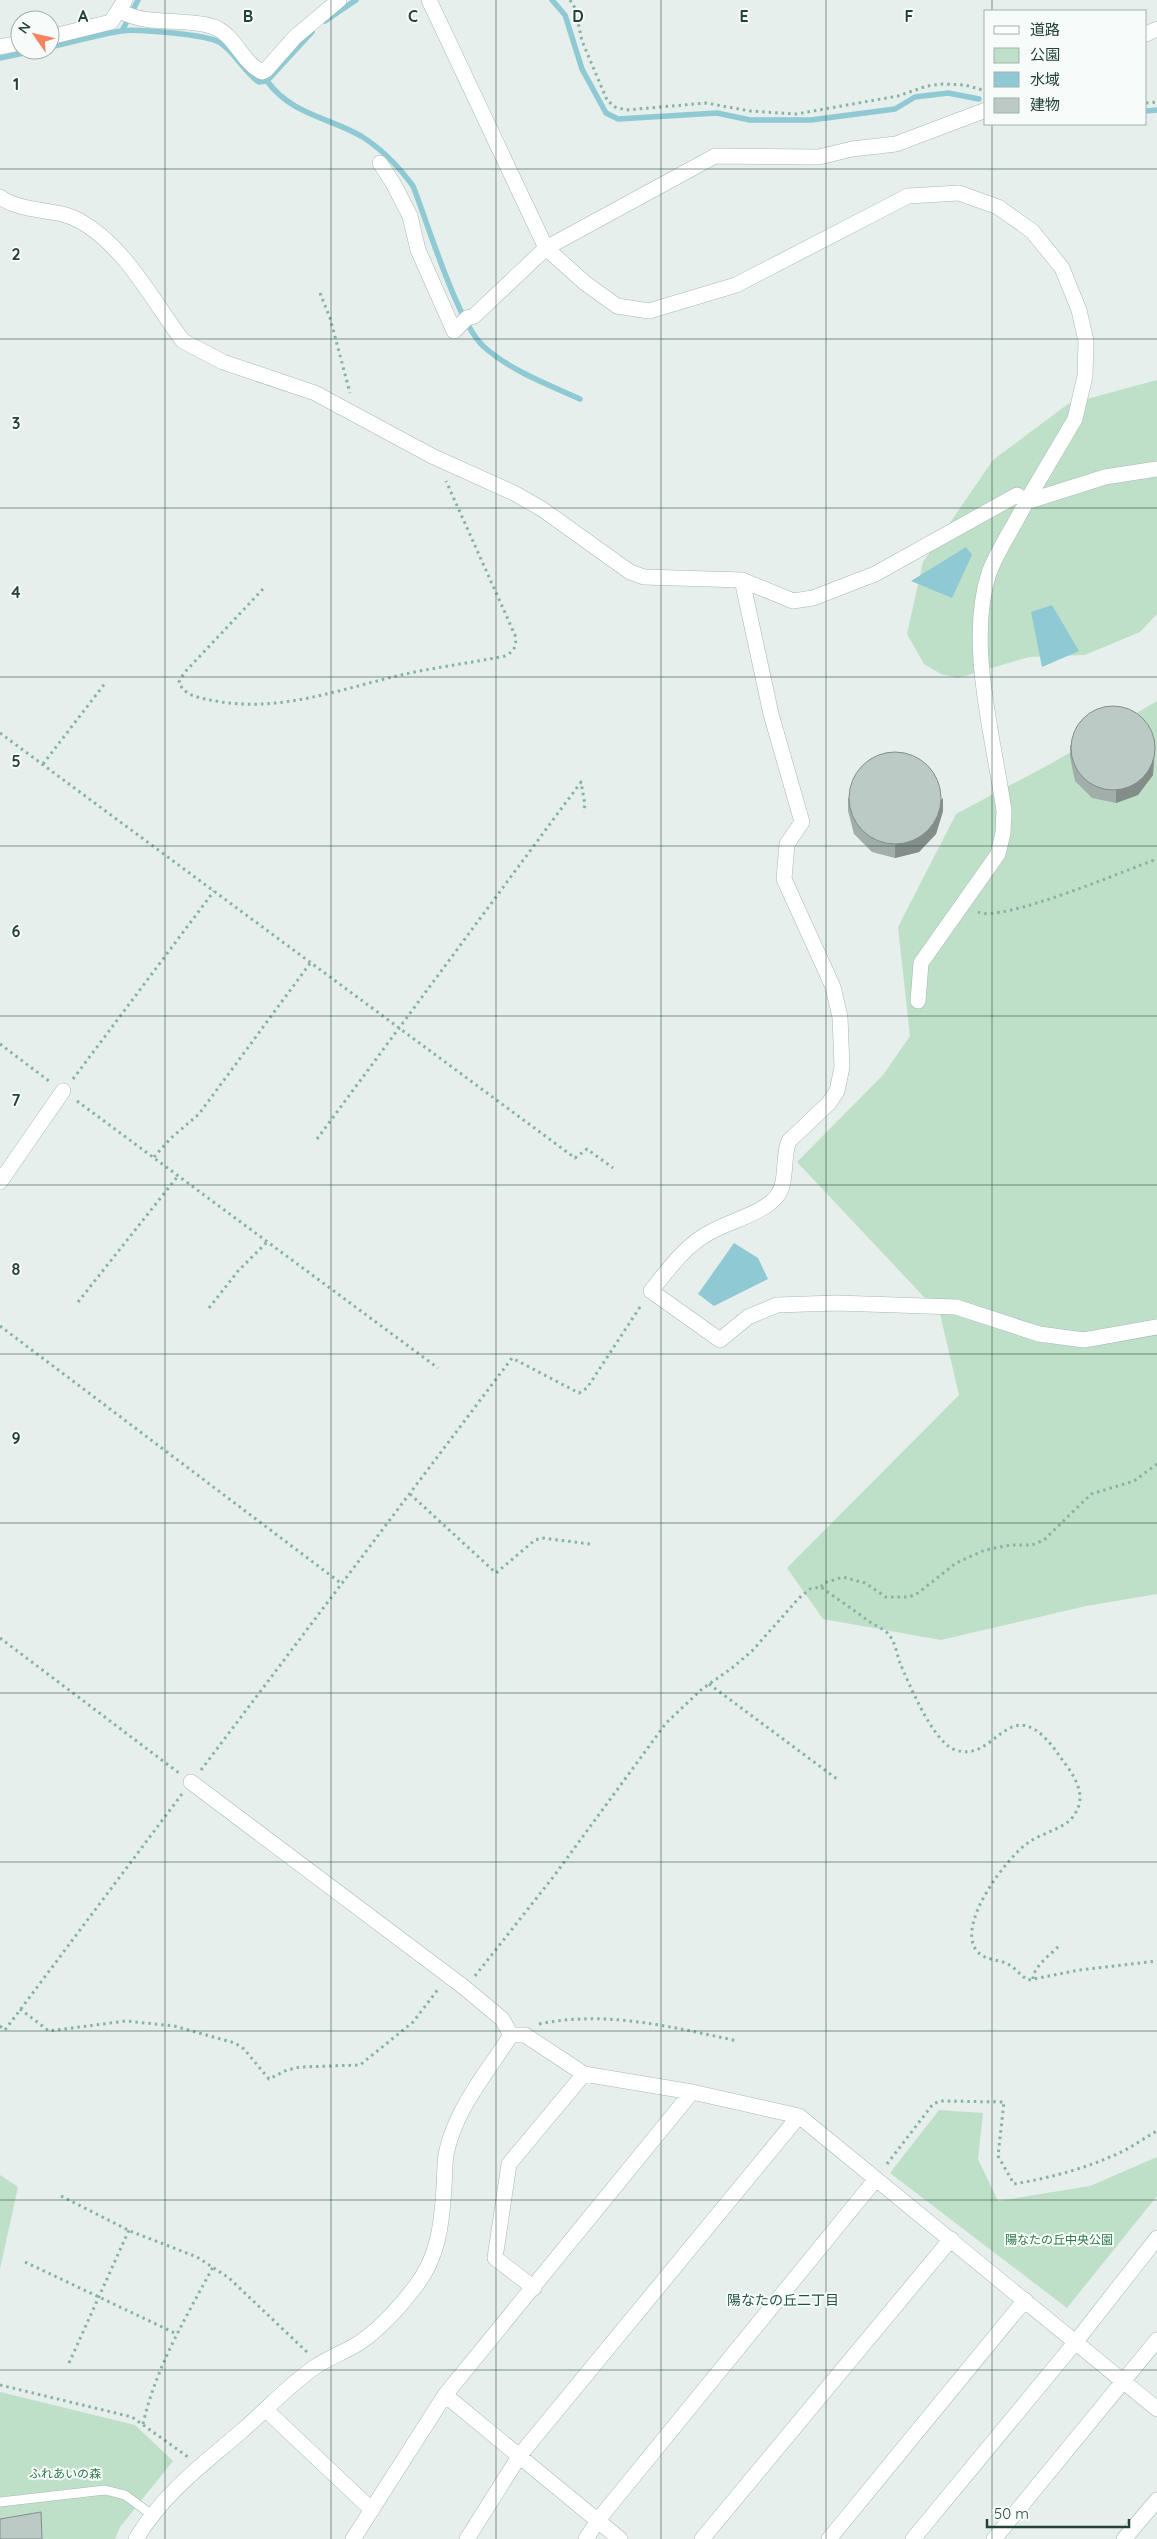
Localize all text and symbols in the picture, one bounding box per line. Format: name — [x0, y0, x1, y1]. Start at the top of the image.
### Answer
text: A — [78, 6, 89, 26]
text: B — [243, 6, 253, 26]
text: C — [408, 6, 418, 26]
text: D — [572, 6, 584, 26]
text: E — [739, 6, 749, 26]
text: F — [905, 6, 914, 26]
north arrow — [10, 10, 60, 60]
legend — [984, 10, 1147, 125]
text: N — [14, 18, 35, 37]
text: 道路 — [1030, 20, 1060, 39]
text: 公園 — [1030, 45, 1060, 64]
text: 水域 — [1030, 70, 1060, 89]
text: 1 — [13, 74, 19, 94]
text: 建物 — [1030, 95, 1060, 114]
text: 2 — [11, 244, 21, 264]
text: 3 — [12, 413, 20, 433]
text: 4 — [11, 582, 21, 602]
text: 5 — [11, 751, 21, 771]
text: 6 — [12, 921, 21, 941]
text: 7 — [12, 1090, 21, 1110]
text: 8 — [12, 1259, 21, 1279]
text: 9 — [11, 1428, 21, 1448]
park label: 陽なたの丘中央公園 — [1005, 2232, 1113, 2247]
district label: 陽なたの丘二丁目 — [727, 2291, 839, 2309]
park label: ふれあいの森 — [29, 2466, 101, 2481]
scale bar — [987, 2496, 1130, 2528]
text: 50 m — [994, 2504, 1029, 2523]

